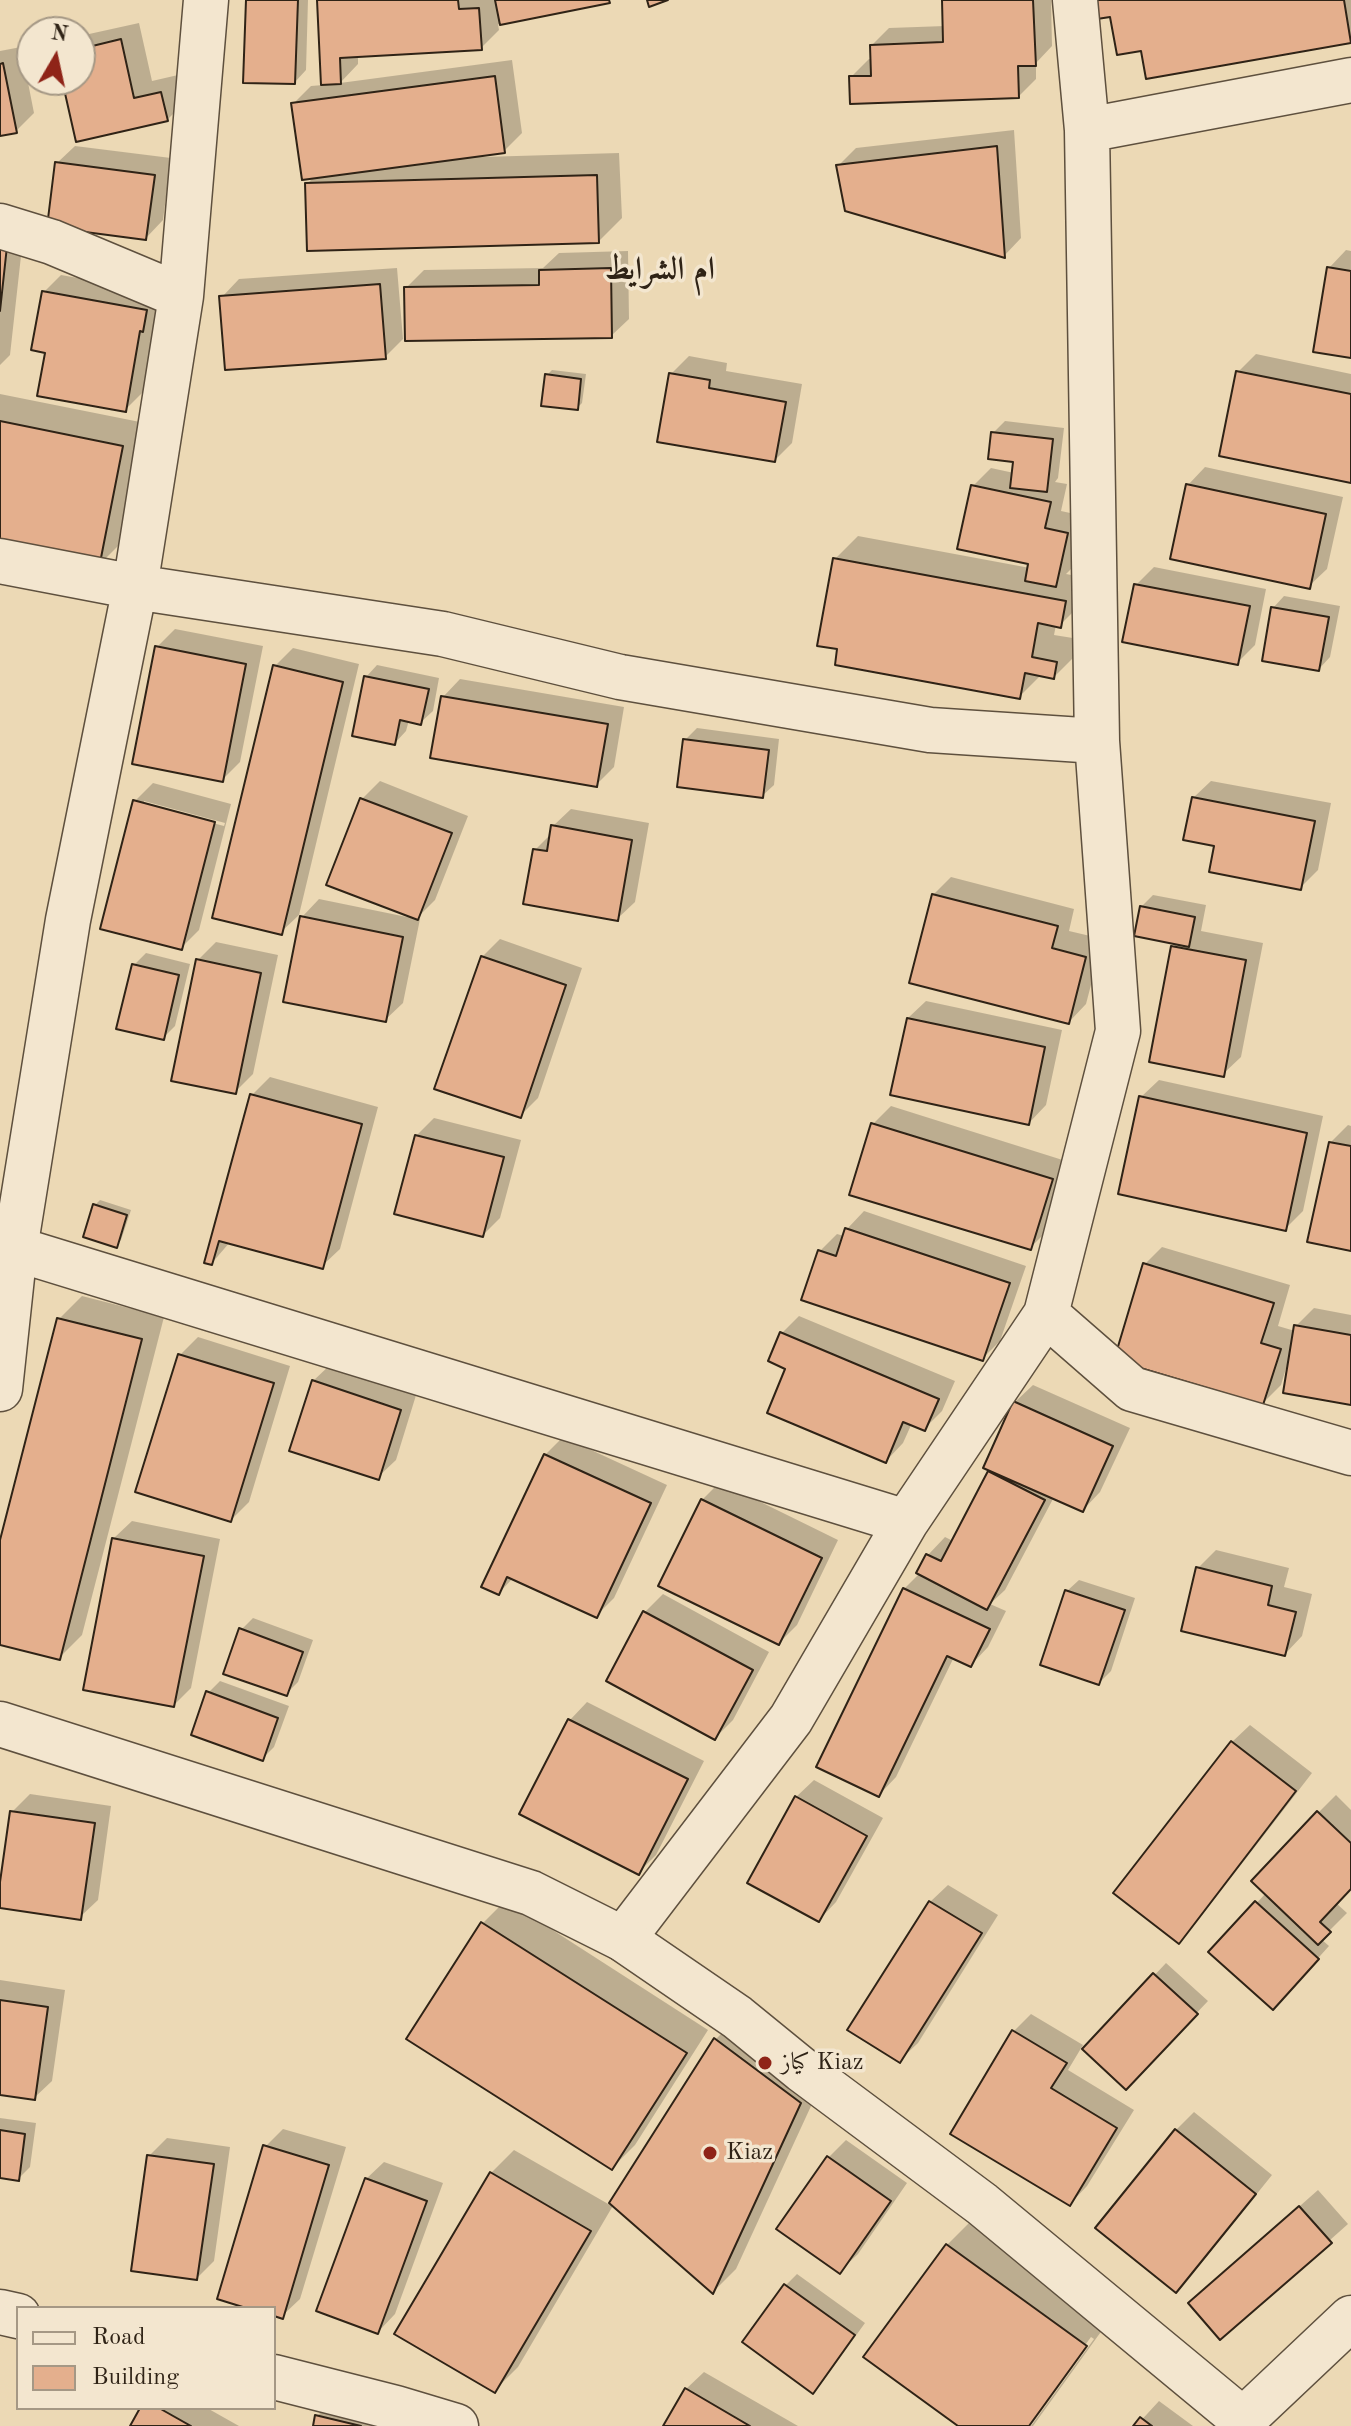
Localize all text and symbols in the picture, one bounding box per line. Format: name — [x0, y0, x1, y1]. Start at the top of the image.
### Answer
north arrow — [16, 16, 96, 96]
text: N — [49, 22, 69, 46]
district label: ام الشرايط — [605, 252, 715, 290]
place label: كياز Kiaz — [781, 2049, 863, 2077]
marker: كياز Kiaz — [756, 2054, 774, 2072]
place label: Kiaz — [726, 2139, 773, 2167]
marker: Kiaz — [701, 2144, 719, 2162]
legend — [16, 2306, 276, 2410]
text: Road — [92, 2326, 145, 2350]
text: Building — [92, 2366, 179, 2390]

